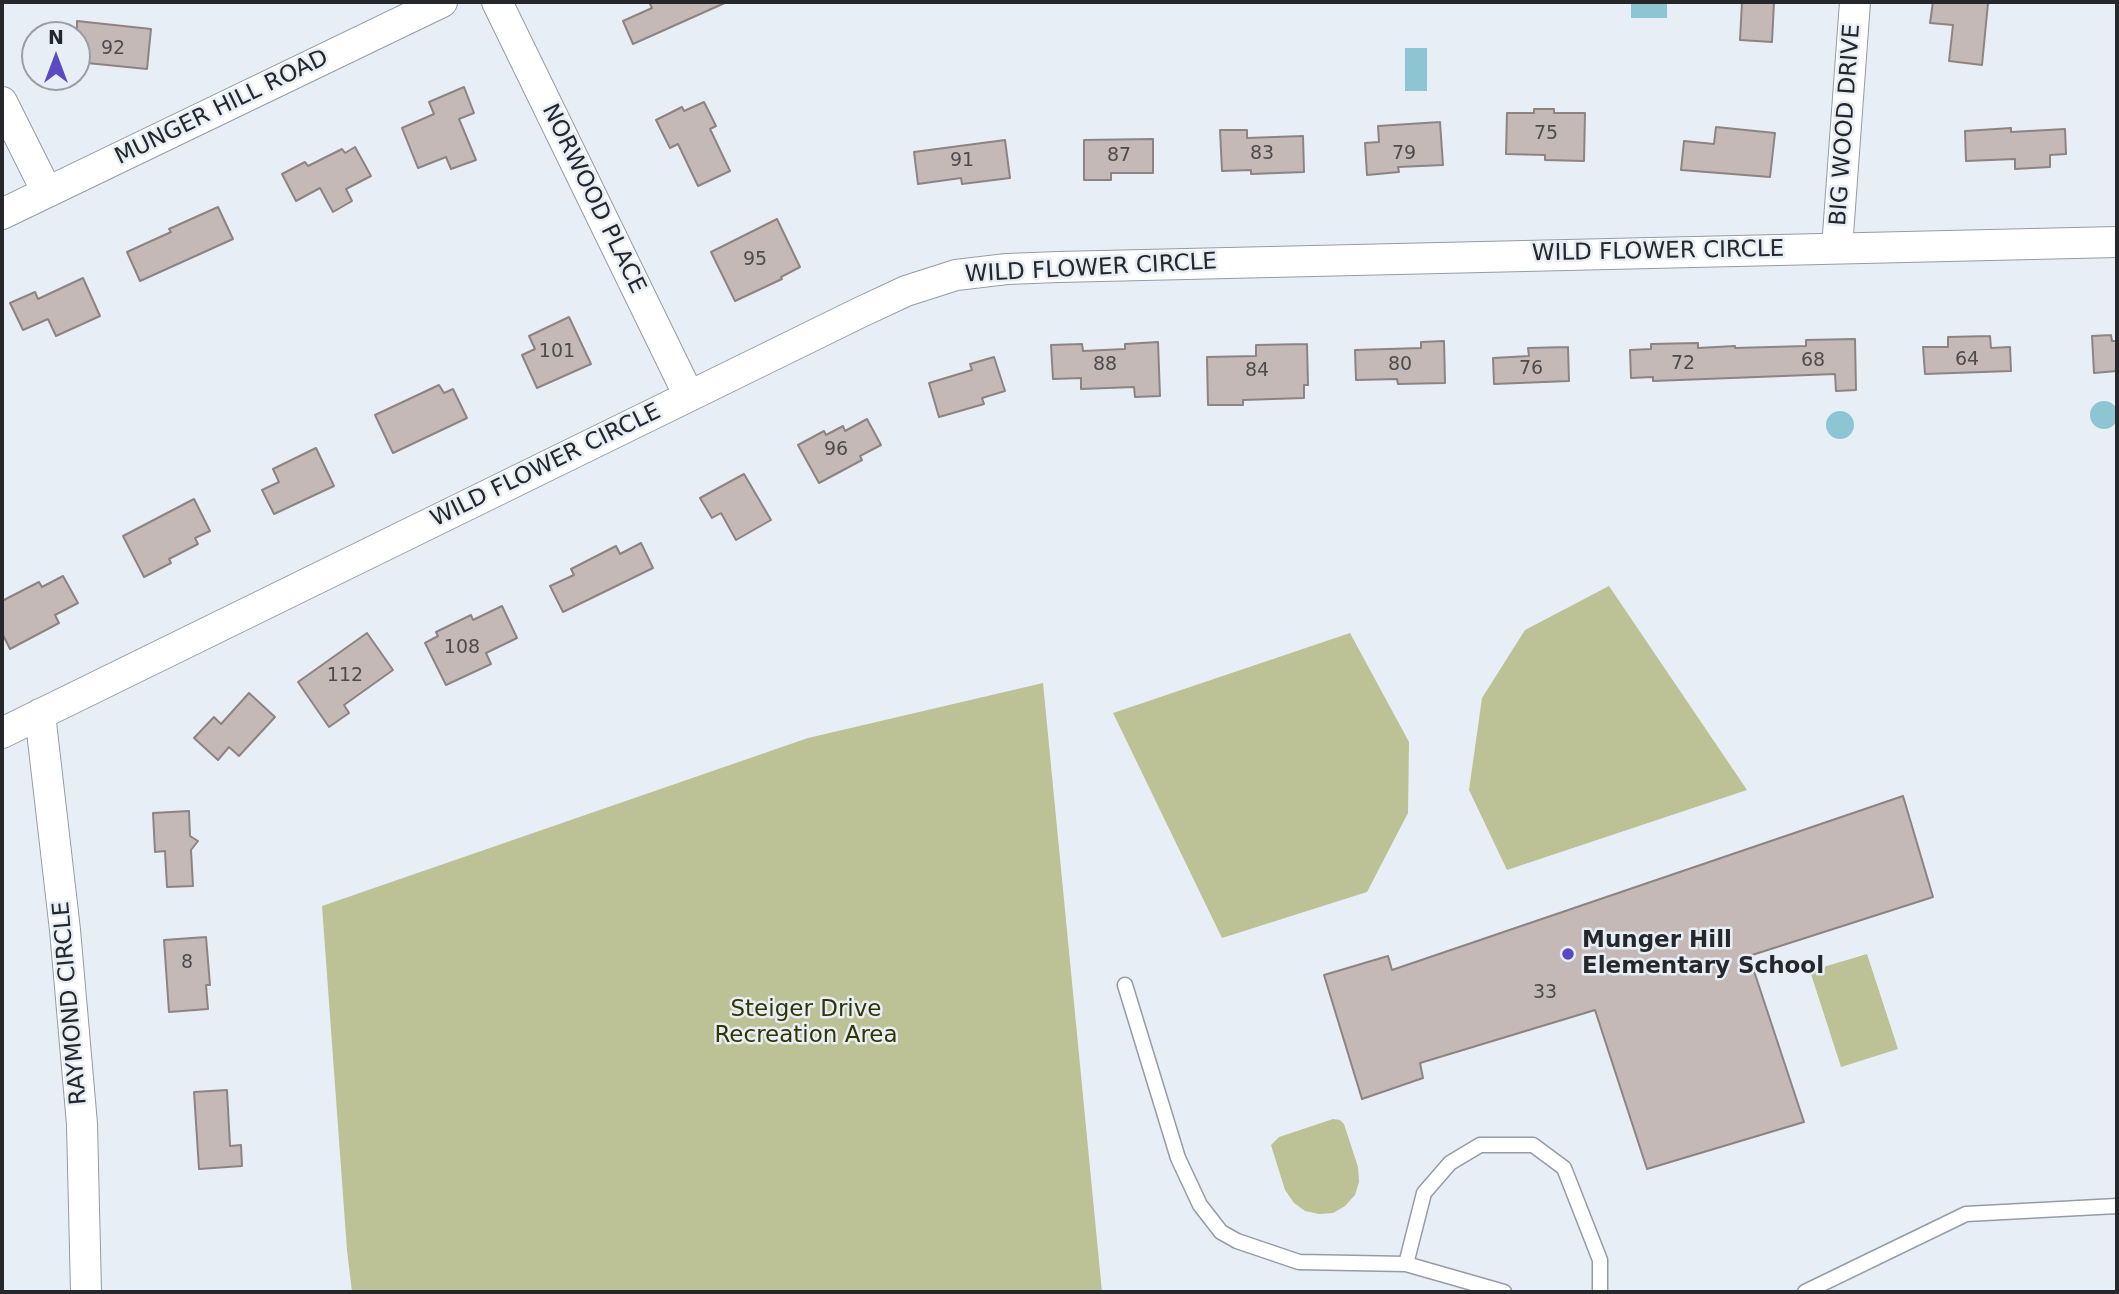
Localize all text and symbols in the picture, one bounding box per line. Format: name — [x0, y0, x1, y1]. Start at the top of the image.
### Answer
north arrow — [21, 21, 91, 91]
street label: BIG WOOD DRIVE — [1825, 23, 1867, 227]
text: N — [48, 26, 64, 48]
house number: 92 — [101, 38, 125, 60]
street label: MUNGER HILL ROAD — [111, 44, 333, 172]
street label: NORWOOD PLACE — [535, 100, 651, 298]
house number: 75 — [1534, 123, 1558, 145]
house number: 83 — [1250, 143, 1274, 165]
house number: 79 — [1392, 143, 1416, 165]
house number: 87 — [1107, 145, 1131, 167]
house number: 91 — [950, 150, 974, 172]
street label: WILD FLOWER CIRCLE — [1532, 236, 1784, 268]
house number: 95 — [743, 249, 767, 271]
street label: WILD FLOWER CIRCLE — [964, 249, 1218, 289]
house number: 101 — [539, 341, 575, 363]
house number: 64 — [1955, 349, 1979, 371]
house number: 68 — [1801, 350, 1825, 372]
house number: 72 — [1671, 353, 1695, 375]
house number: 88 — [1093, 354, 1117, 376]
house number: 80 — [1388, 354, 1412, 376]
house number: 76 — [1519, 358, 1543, 380]
house number: 84 — [1245, 360, 1269, 382]
street label: WILD FLOWER CIRCLE — [427, 398, 665, 534]
house number: 96 — [824, 439, 848, 461]
house number: 108 — [444, 637, 480, 659]
house number: 112 — [327, 665, 363, 687]
street label: RAYMOND CIRCLE — [48, 900, 94, 1106]
place label: Munger Hill Elementary School — [1582, 927, 1824, 981]
marker: Munger Hill Elementary School — [1560, 946, 1576, 962]
house number: 8 — [181, 952, 193, 974]
house number: 33 — [1533, 982, 1557, 1004]
park label: Steiger Drive Recreation Area — [714, 996, 898, 1050]

